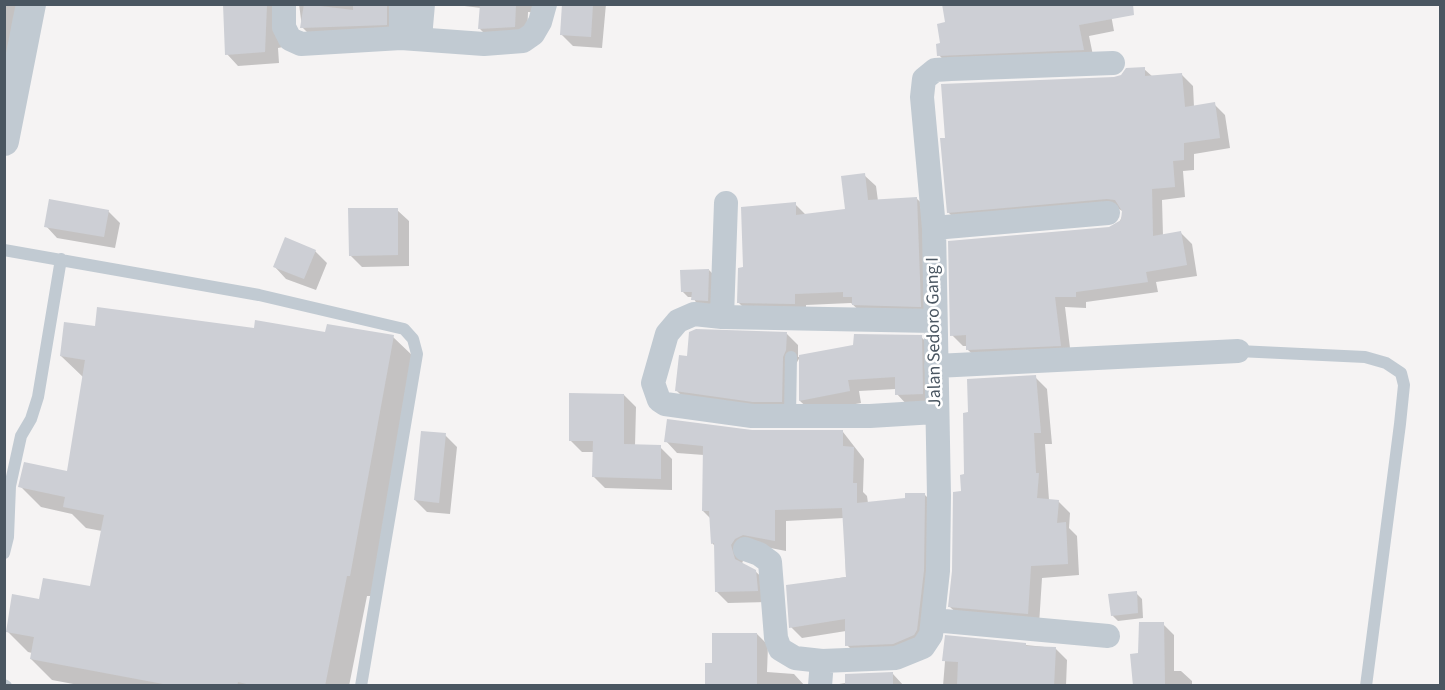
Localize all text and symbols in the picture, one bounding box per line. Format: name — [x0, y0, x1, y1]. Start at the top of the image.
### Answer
street label: Jalan Sedoro Gang I — [923, 257, 947, 407]

